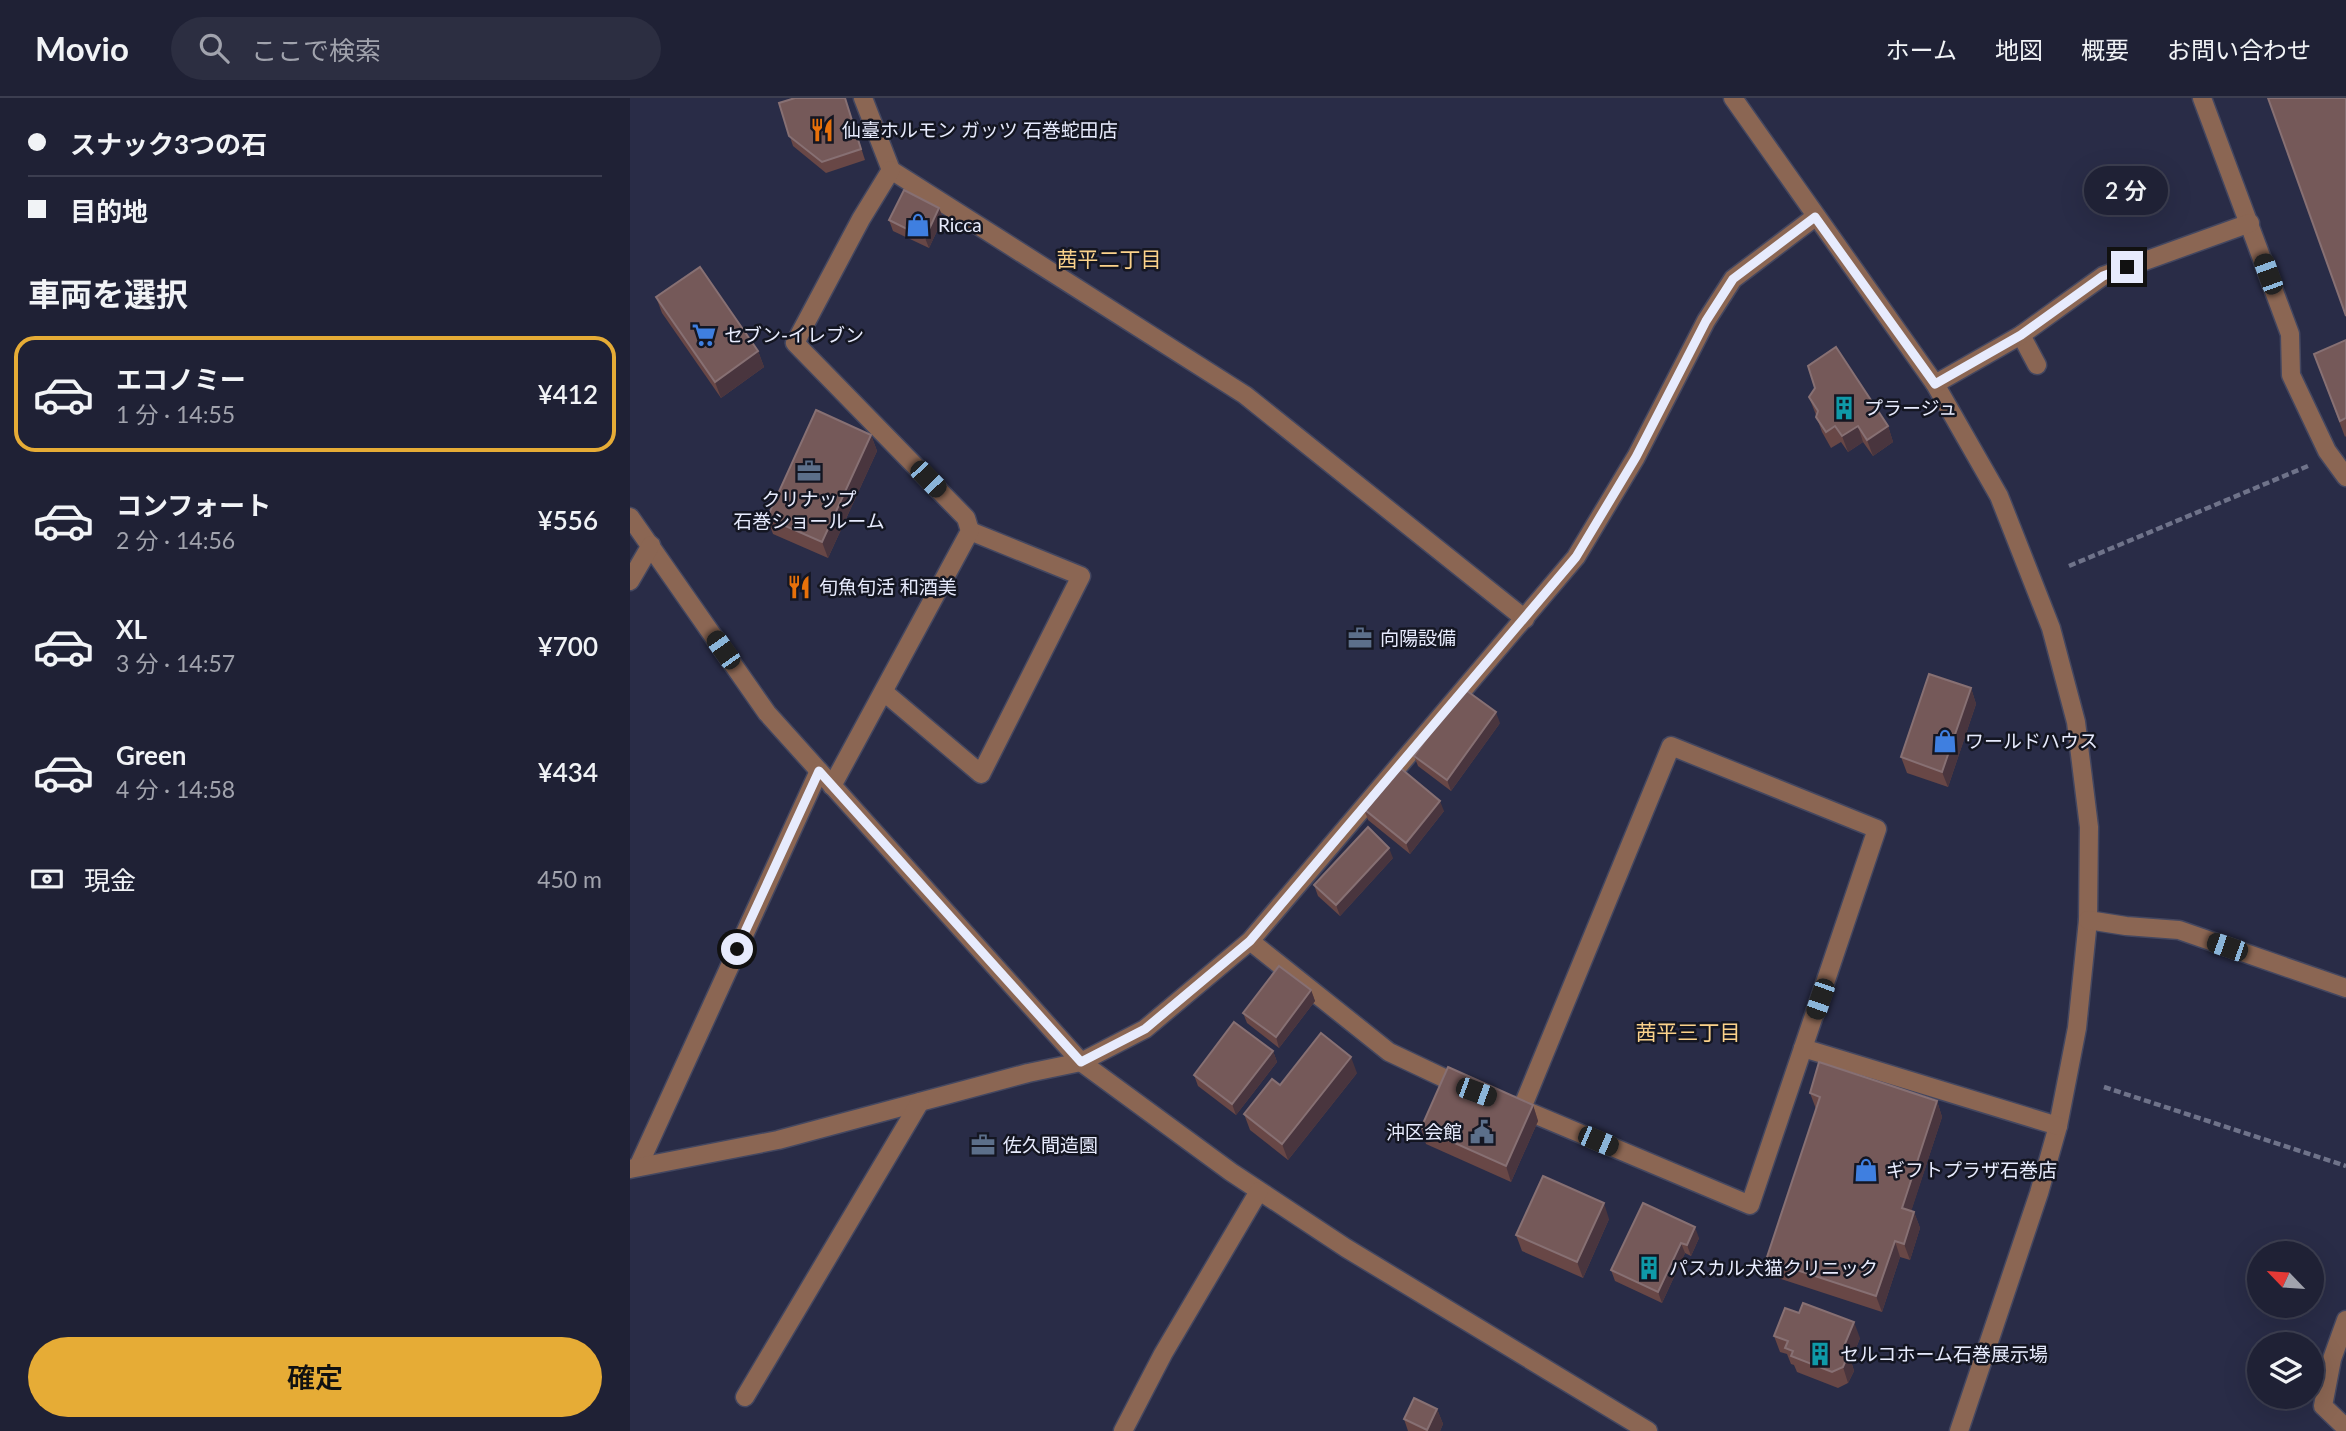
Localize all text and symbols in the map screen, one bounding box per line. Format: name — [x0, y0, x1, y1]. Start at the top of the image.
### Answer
search box — [171, 17, 661, 80]
text: Movio — [35, 28, 129, 68]
icon: search — [195, 29, 233, 67]
text: ここで検索 — [251, 34, 381, 66]
text: ホーム — [1886, 35, 1957, 64]
text: 地図 — [1995, 35, 2043, 64]
text: 概要 — [2081, 35, 2129, 64]
text: お問い合わせ — [2167, 35, 2311, 64]
restaurant icon: 仙臺ホルモン ガッツ 石巻蛇田店 — [808, 116, 836, 144]
place label: 仙臺ホルモン ガッツ 石巻蛇田店 — [842, 118, 1118, 141]
text: スナック3つの石 — [70, 128, 267, 160]
callout: 2 分 — [2085, 166, 2169, 214]
text: 2 分 — [2105, 176, 2147, 204]
text: 目的地 — [70, 195, 148, 227]
shop icon: Ricca — [904, 211, 932, 239]
place label: Ricca — [938, 213, 982, 236]
district label: 茜平二丁目 — [1057, 246, 1162, 271]
route end — [2111, 251, 2143, 283]
car — [2251, 251, 2286, 297]
text: 車両を選択 — [28, 274, 188, 313]
supermarket icon: セブン-イレブン — [690, 321, 718, 349]
place label: セブン-イレブン — [724, 323, 864, 346]
icon: car — [32, 363, 95, 426]
text: エコノミー — [116, 363, 246, 395]
text: ¥412 — [538, 378, 598, 410]
building icon: プラージュ — [1830, 394, 1858, 422]
place label: プラージュ — [1864, 396, 1957, 419]
text: 1 分 · 14:55 — [116, 400, 235, 428]
office icon: クリナップ 石巻ショールーム — [795, 457, 823, 485]
car — [906, 457, 951, 501]
place label: クリナップ 石巻ショールーム — [733, 487, 885, 532]
icon: car — [32, 489, 95, 552]
text: コンフォート — [116, 489, 271, 521]
text: ¥556 — [538, 504, 598, 536]
text: 2 分 · 14:56 — [116, 526, 235, 554]
restaurant icon: 旬魚旬活 和酒美 — [785, 573, 813, 601]
place label: 旬魚旬活 和酒美 — [819, 575, 957, 598]
text: XL — [116, 613, 147, 645]
icon: car — [32, 615, 95, 678]
office icon: 向陽設備 — [1346, 624, 1374, 652]
place label: 向陽設備 — [1380, 626, 1456, 649]
car — [703, 627, 744, 673]
text: ¥700 — [538, 630, 598, 662]
text: 3 分 · 14:57 — [116, 649, 235, 677]
shop icon: ワールドハウス — [1931, 727, 1959, 755]
place label: ワールドハウス — [1965, 729, 2098, 752]
text: Green — [116, 739, 186, 771]
icon: car — [32, 741, 95, 804]
text: ¥434 — [538, 756, 598, 788]
text: 4 分 · 14:58 — [116, 775, 235, 803]
icon: cash — [28, 860, 66, 898]
text: 現金 — [84, 864, 136, 896]
text: 450 m — [537, 865, 602, 893]
car — [2204, 930, 2251, 964]
route start — [721, 933, 753, 965]
car — [1804, 976, 1837, 1022]
district label: 茜平三丁目 — [1636, 1019, 1741, 1044]
car — [1453, 1075, 1500, 1109]
public building icon: 沖区会館 — [1468, 1118, 1496, 1146]
place label: 沖区会館 — [1386, 1120, 1462, 1143]
car — [1575, 1123, 1622, 1159]
office icon: 佐久間造園 — [969, 1131, 997, 1159]
place label: 佐久間造園 — [1003, 1133, 1098, 1156]
shop icon: ギフトプラザ石巻店 — [1852, 1156, 1880, 1184]
place label: ギフトプラザ石巻店 — [1886, 1158, 2057, 1181]
north arrow — [2247, 1241, 2324, 1318]
map controls — [2247, 1241, 2324, 1409]
building icon: パスカル犬猫クリニック — [1635, 1254, 1663, 1282]
place label: パスカル犬猫クリニック — [1669, 1256, 1878, 1279]
button: layers — [2247, 1332, 2324, 1409]
button: 確定 — [28, 1337, 602, 1417]
building icon: セルコホーム石巻展示場 — [1806, 1340, 1834, 1368]
place label: セルコホーム石巻展示場 — [1840, 1342, 2048, 1365]

